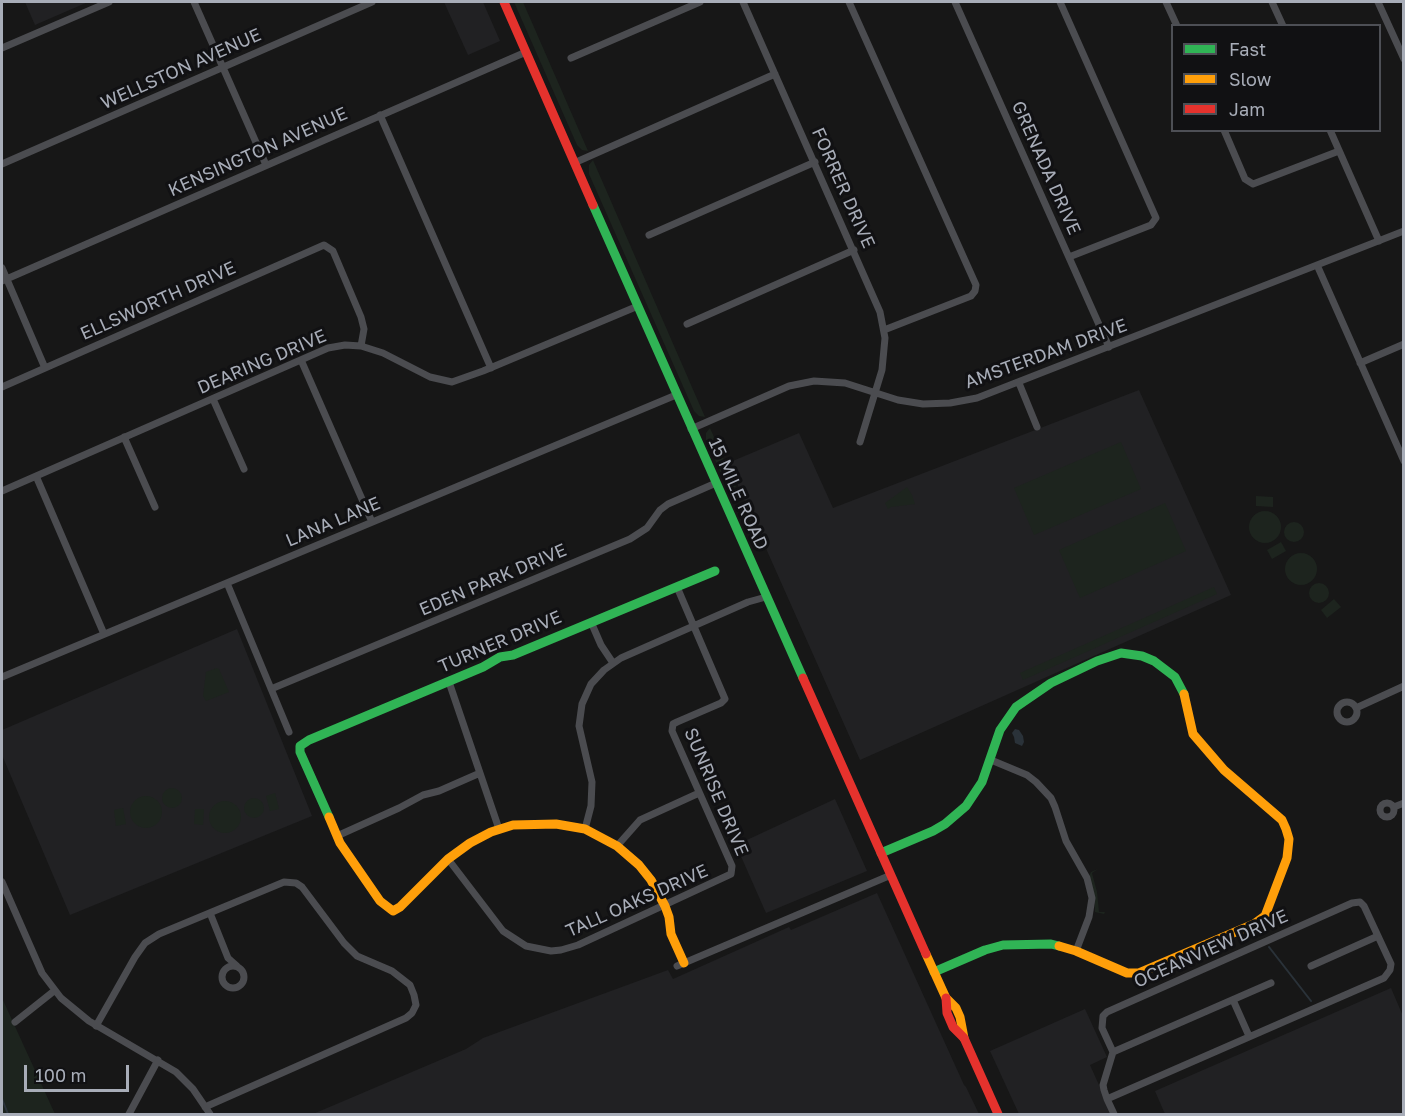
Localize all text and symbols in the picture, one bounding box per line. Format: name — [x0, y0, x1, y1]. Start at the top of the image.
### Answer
street label: WELLSTON AVENUE — [97, 24, 265, 114]
legend — [1171, 24, 1381, 132]
text: Fast — [1229, 38, 1266, 60]
text: Slow — [1229, 68, 1271, 90]
street label: GRENADA DRIVE — [1007, 98, 1085, 238]
text: Jam — [1229, 98, 1265, 120]
street label: KENSINGTON AVENUE — [165, 103, 351, 201]
street label: FORRER DRIVE — [807, 124, 879, 252]
street label: ELLSWORTH DRIVE — [77, 257, 239, 345]
street label: AMSTERDAM DRIVE — [962, 315, 1130, 393]
street label: DEARING DRIVE — [194, 325, 330, 399]
street label: 15 MILE ROAD — [704, 435, 772, 553]
street label: LANA LANE — [282, 492, 384, 552]
street label: EDEN PARK DRIVE — [416, 539, 570, 621]
street label: TURNER DRIVE — [435, 606, 565, 678]
street label: SUNRISE DRIVE — [679, 725, 753, 859]
street label: TALL OAKS DRIVE — [563, 860, 711, 942]
street label: OCEANVIEW DRIVE — [1131, 905, 1291, 993]
scale bar — [27, 1053, 132, 1091]
text: 100 m — [35, 1064, 86, 1086]

